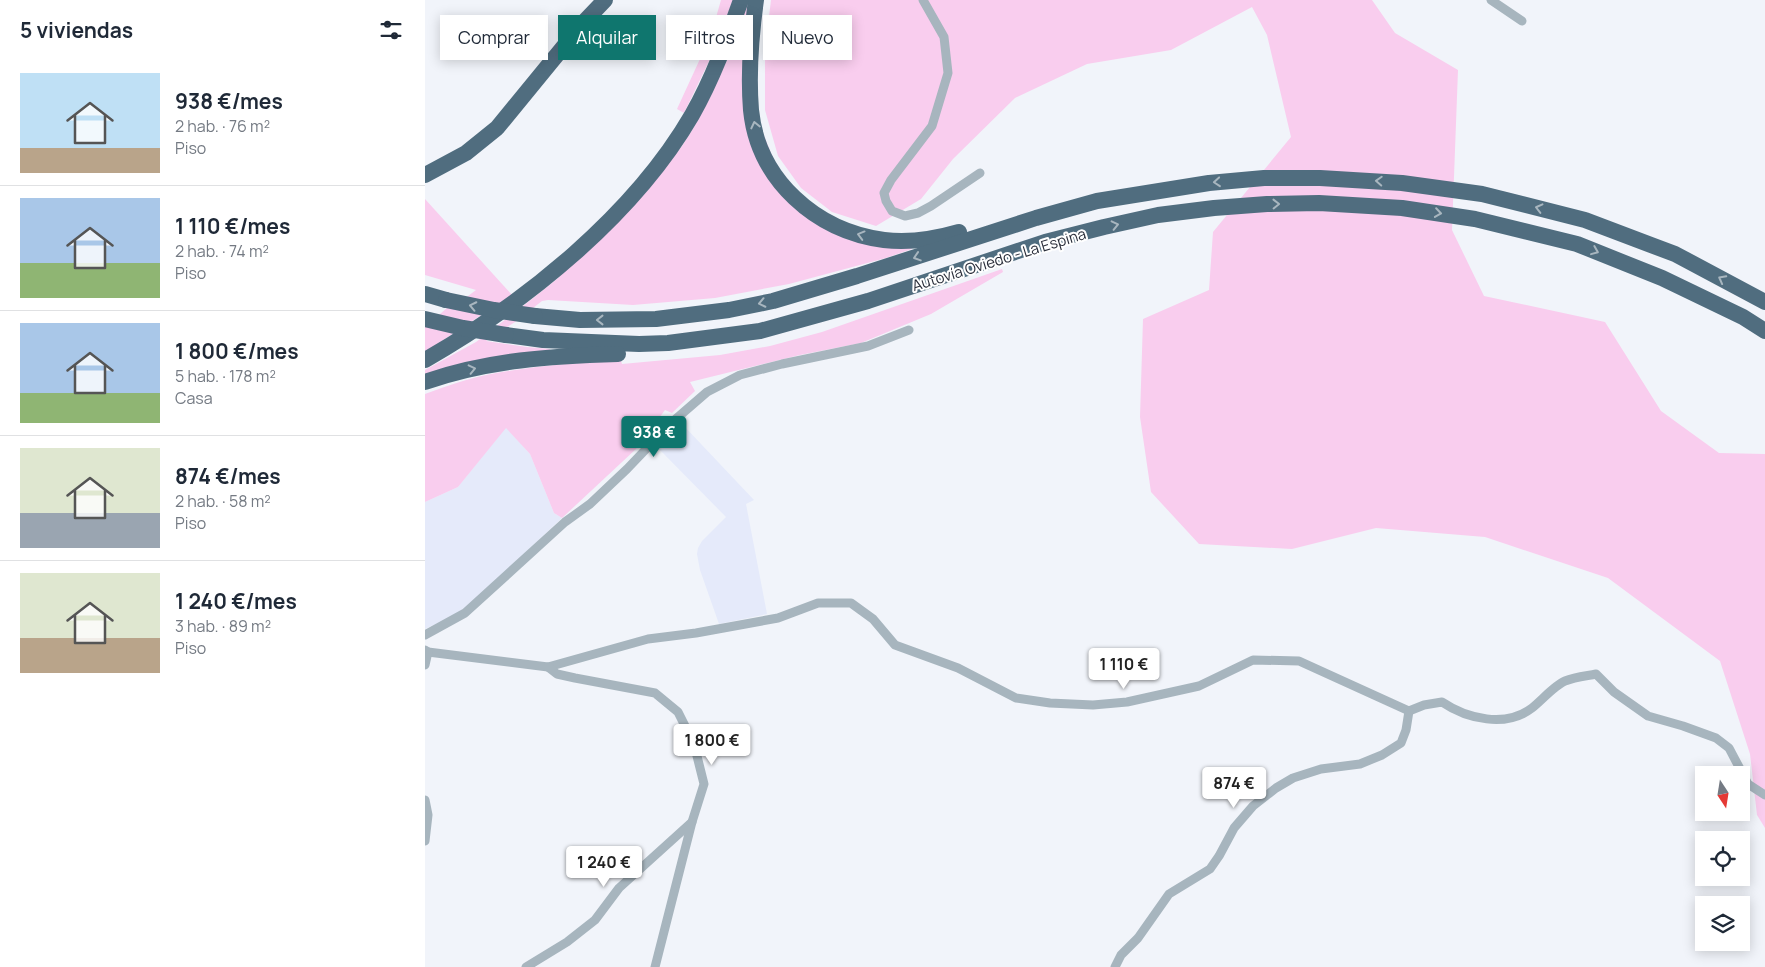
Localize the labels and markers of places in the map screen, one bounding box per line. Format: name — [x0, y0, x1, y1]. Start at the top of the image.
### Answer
pin: 938 € — [619, 416, 689, 458]
pin: 1 110 € — [1078, 648, 1170, 690]
pin: 1 800 € — [666, 724, 758, 766]
pin: 874 € — [1199, 766, 1269, 809]
pin: 1 240 € — [558, 846, 650, 888]

